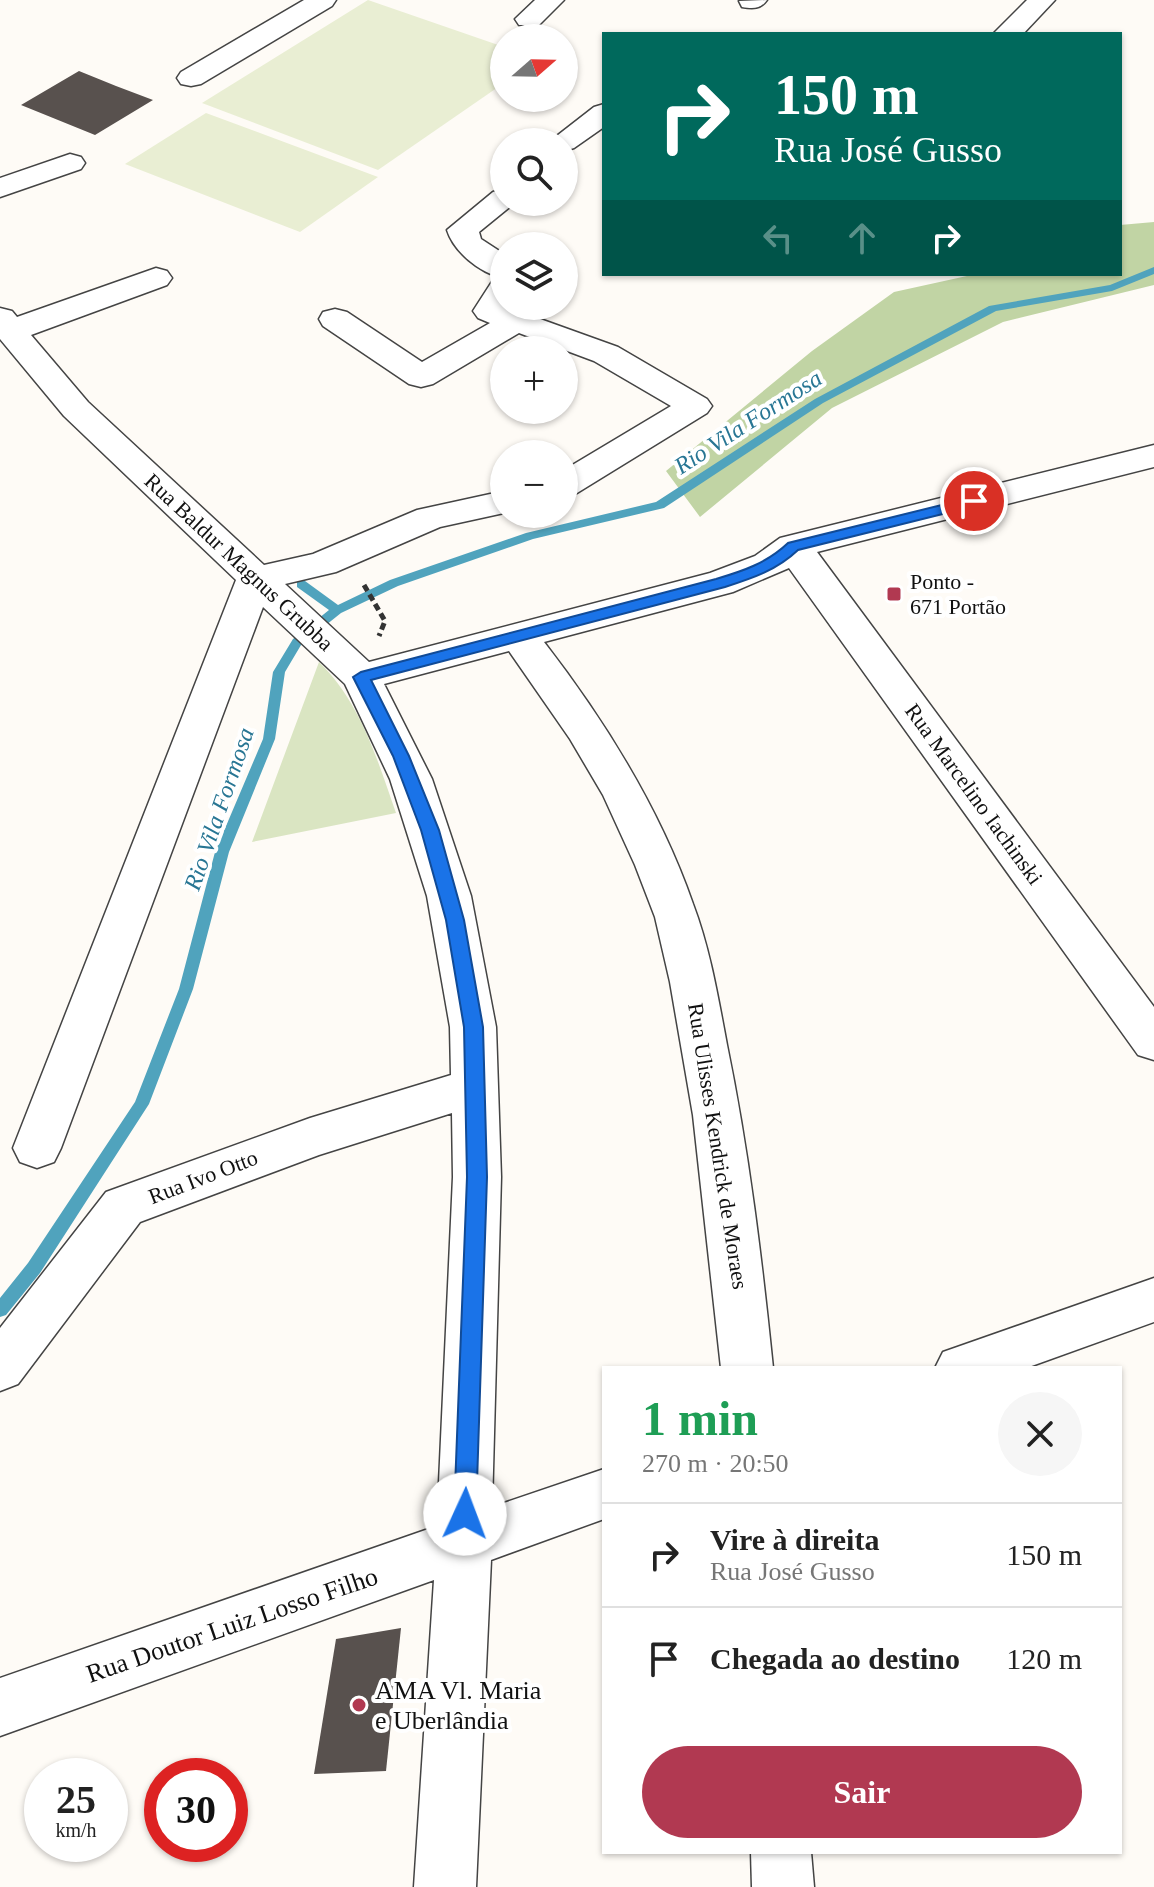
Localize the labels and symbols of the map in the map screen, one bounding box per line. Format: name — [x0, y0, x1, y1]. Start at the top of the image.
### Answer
north arrow — [490, 24, 578, 112]
water label: Rio Vila Formosa — [669, 365, 826, 480]
pin — [940, 467, 1008, 535]
street label: Rua Baldur Magnus Grubba — [140, 468, 339, 656]
place label: Ponto - 671 Portão — [910, 569, 1006, 619]
marker: Ponto - 671 Portão — [885, 585, 903, 603]
street label: Rua Marcelino Iachinski — [900, 699, 1048, 889]
water label: Rio Vila Formosa — [179, 724, 259, 895]
street label: Rua Ulisses Kendrick de Moraes — [683, 1001, 753, 1291]
street label: Rua Ivo Otto — [145, 1145, 261, 1209]
position arrow — [423, 1472, 507, 1556]
street label: Rua Doutor Luiz Losso Filho — [83, 1561, 381, 1689]
place label: AMA Vl. Maria e Uberlândia — [375, 1676, 542, 1735]
marker: AMA Vl. Maria e Uberlândia — [350, 1696, 368, 1714]
speed limit sign: 30 — [144, 1758, 248, 1862]

